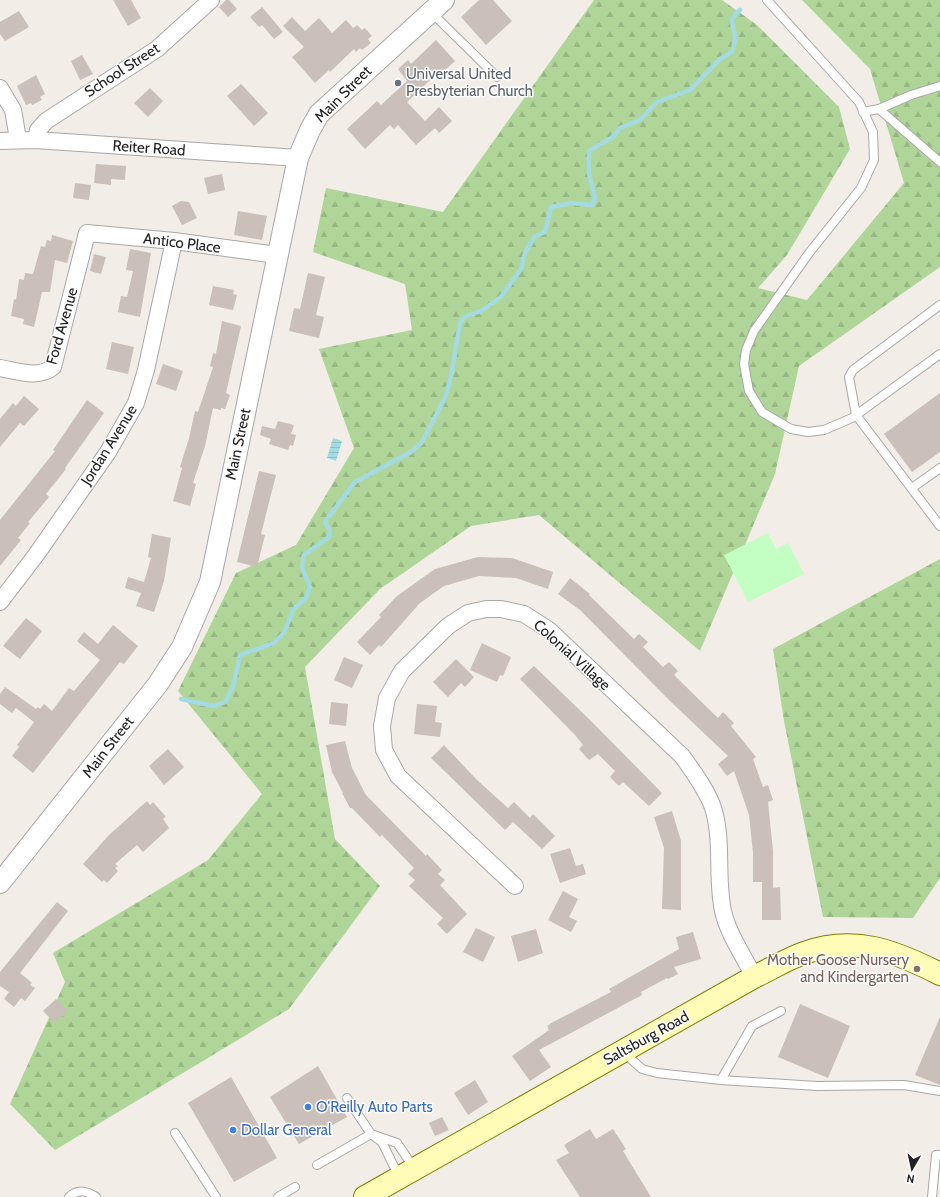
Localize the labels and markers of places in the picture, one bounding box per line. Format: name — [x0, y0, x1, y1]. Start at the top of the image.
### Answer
place label: Universal United Presbyterian Church — [406, 65, 533, 100]
marker: Universal United Presbyterian Church — [393, 78, 403, 88]
place label: Mother Goose Nursery and Kindergarten — [767, 951, 909, 986]
marker: Mother Goose Nursery and Kindergarten — [912, 964, 922, 974]
place label: O'Reilly Auto Parts — [316, 1098, 433, 1116]
marker: O'Reilly Auto Parts — [303, 1102, 313, 1112]
place label: Dollar General — [241, 1121, 332, 1139]
marker: Dollar General — [228, 1125, 238, 1135]

